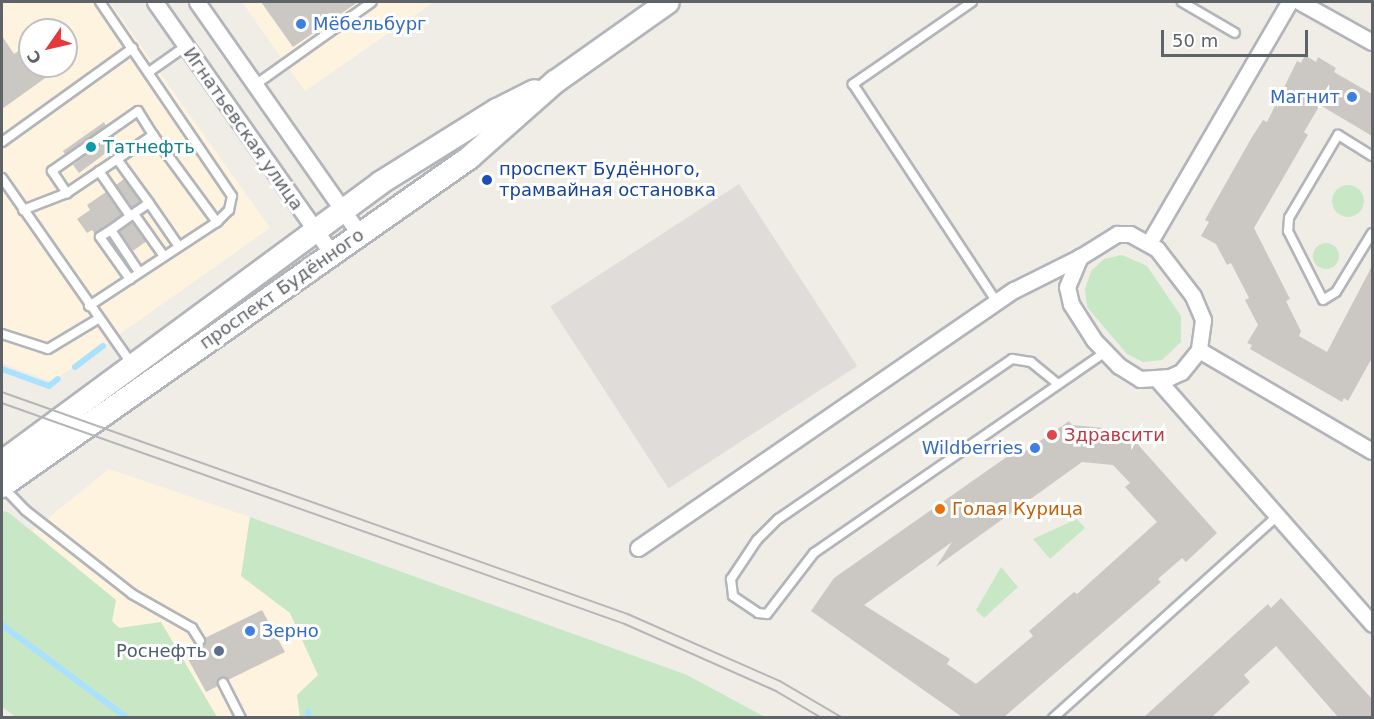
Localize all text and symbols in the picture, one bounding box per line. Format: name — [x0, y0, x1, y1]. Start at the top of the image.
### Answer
place label: Мёбельбург — [313, 13, 427, 35]
marker: Мёбельбург — [294, 17, 308, 31]
north arrow — [18, 18, 78, 78]
scale bar — [1164, 18, 1311, 56]
text: 50 m — [1172, 30, 1218, 51]
street label: Игнатьевская улица — [179, 43, 307, 215]
text: С — [23, 47, 45, 67]
place label: Магнит — [1270, 86, 1340, 108]
marker: Магнит — [1345, 90, 1359, 104]
place label: Татнефть — [103, 136, 195, 158]
marker: Татнефть — [84, 140, 98, 154]
place label: проспект Будённого, трамвайная остановка — [499, 159, 716, 201]
marker: проспект Будённого, трамвайная остановка — [480, 173, 494, 187]
street label: проспект Будённого — [196, 224, 368, 354]
place label: Здравсити — [1064, 424, 1165, 446]
marker: Здравсити — [1045, 428, 1059, 442]
place label: Wildberries — [922, 437, 1023, 459]
marker: Wildberries — [1028, 441, 1042, 455]
place label: Голая Курица — [952, 498, 1083, 520]
marker: Голая Курица — [933, 502, 947, 516]
place label: Зерно — [262, 620, 319, 642]
marker: Зерно — [243, 624, 257, 638]
place label: Роснефть — [116, 640, 207, 662]
marker: Роснефть — [212, 644, 226, 658]

